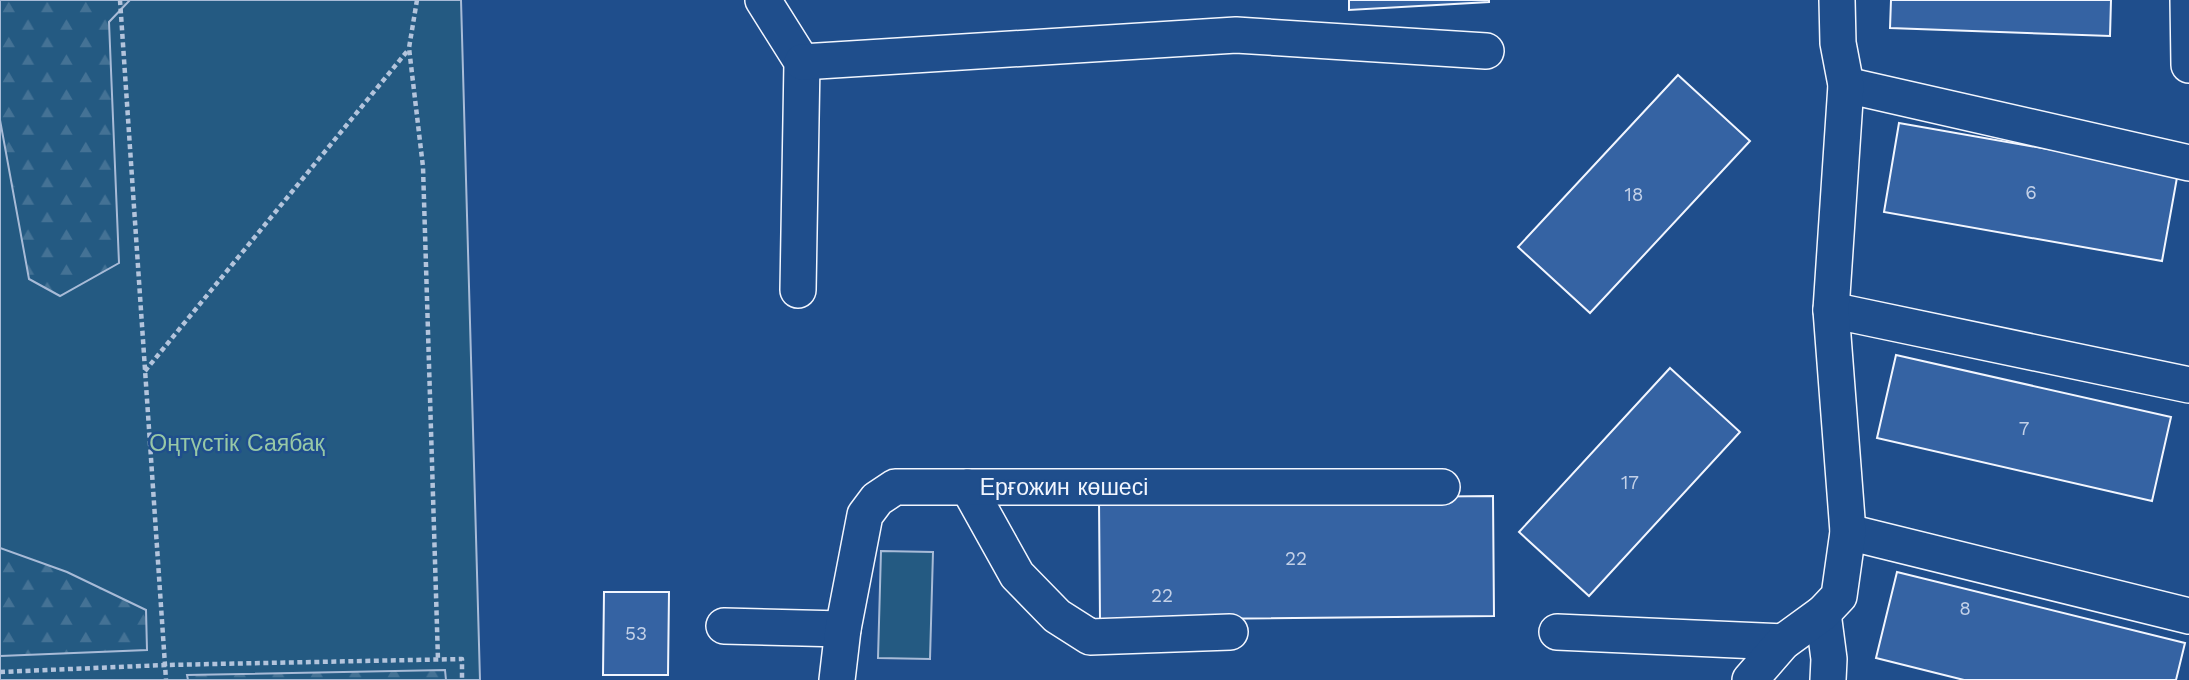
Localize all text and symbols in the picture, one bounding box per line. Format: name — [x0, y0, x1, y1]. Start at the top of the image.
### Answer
house number: 6 — [2025, 181, 2037, 204]
house number: 18 — [1624, 183, 1644, 206]
house number: 7 — [2019, 417, 2029, 440]
park label: Оңтүстік Саябақ — [149, 430, 326, 457]
house number: 17 — [1621, 471, 1639, 494]
street label: Ерғожин көшесі — [980, 474, 1148, 501]
house number: 22 — [1285, 547, 1307, 570]
house number: 22 — [1151, 584, 1173, 607]
house number: 8 — [1959, 597, 1971, 620]
house number: 53 — [625, 622, 647, 645]

